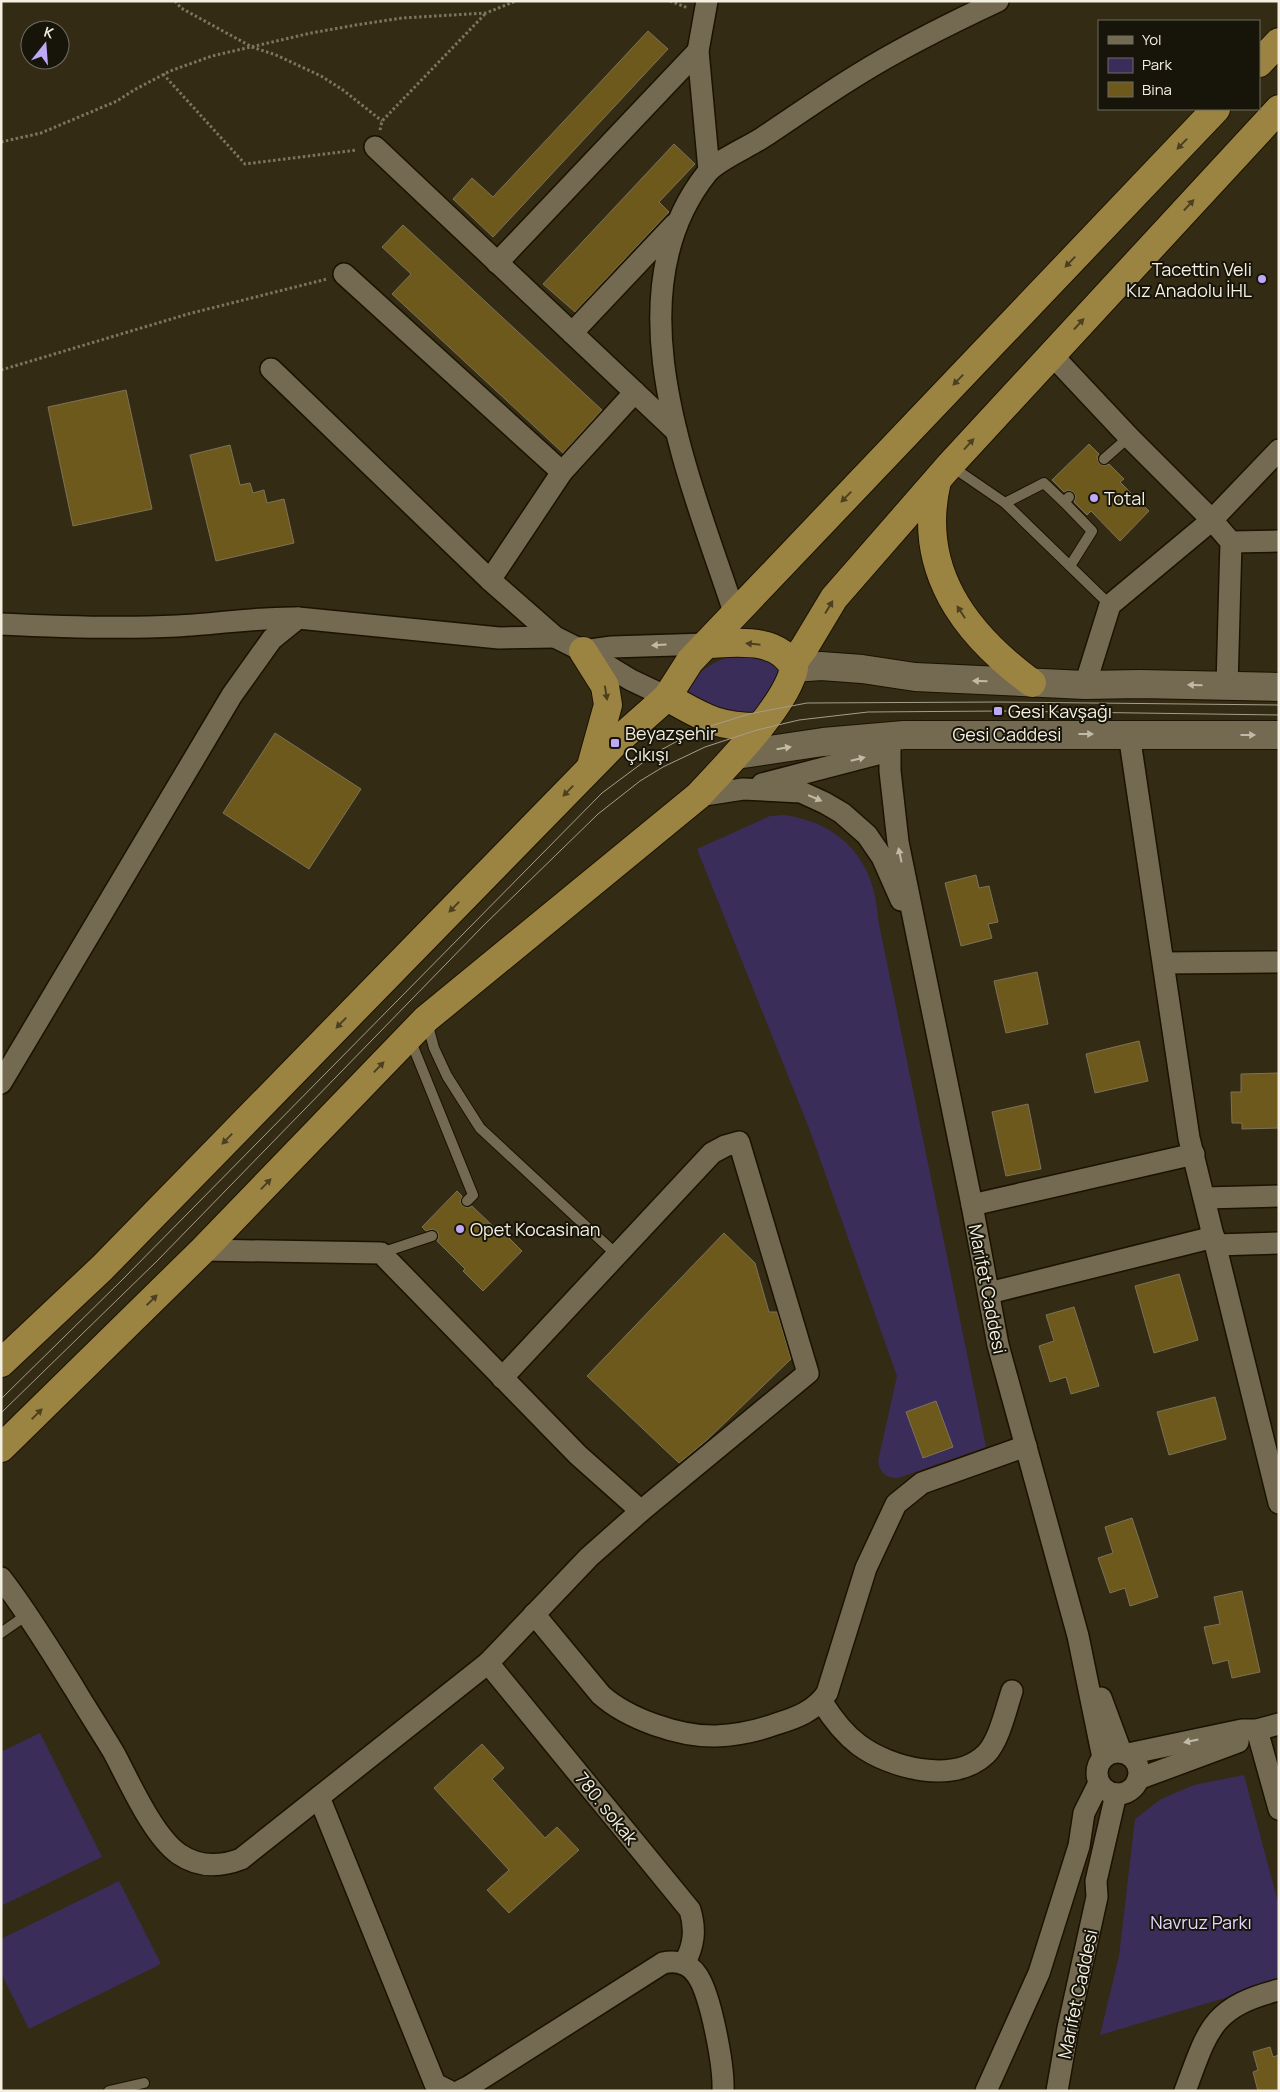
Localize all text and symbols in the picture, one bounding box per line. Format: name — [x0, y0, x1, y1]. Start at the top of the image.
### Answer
north arrow — [20, 20, 70, 70]
legend — [1098, 20, 1260, 110]
text: K — [42, 22, 57, 43]
text: Yol — [1142, 29, 1162, 50]
text: Park — [1142, 54, 1172, 75]
text: Bina — [1142, 79, 1172, 100]
one-way arrow — [1176, 138, 1188, 150]
one-way arrow — [1183, 199, 1195, 211]
one-way arrow — [1064, 256, 1076, 268]
place label: Tacettin Veli Kız Anadolu İHL — [1126, 257, 1252, 302]
marker: Tacettin Veli Kız Anadolu İHL — [1256, 273, 1268, 285]
one-way arrow — [1073, 318, 1085, 330]
one-way arrow — [952, 373, 964, 385]
one-way arrow — [964, 438, 975, 451]
place label: Total — [1104, 486, 1145, 510]
one-way arrow — [840, 491, 852, 503]
marker: Total — [1088, 492, 1100, 504]
one-way arrow — [824, 600, 833, 613]
one-way arrow — [956, 605, 965, 619]
one-way arrow — [745, 639, 761, 647]
one-way arrow — [650, 642, 666, 650]
one-way arrow — [972, 676, 988, 684]
one-way arrow — [1187, 681, 1203, 689]
one-way arrow — [602, 686, 610, 702]
place label: Gesi Kavşağı — [1008, 699, 1112, 723]
marker: Gesi Kavşağı — [992, 705, 1004, 717]
place label: Beyazşehir Çıkışı — [625, 721, 717, 766]
street label: Gesi Caddesi — [953, 722, 1061, 746]
one-way arrow — [1078, 730, 1094, 738]
one-way arrow — [1241, 731, 1257, 739]
marker: Beyazşehir Çıkışı — [609, 737, 621, 749]
one-way arrow — [776, 743, 792, 751]
one-way arrow — [850, 755, 865, 763]
one-way arrow — [562, 784, 574, 796]
one-way arrow — [808, 795, 822, 803]
one-way arrow — [896, 846, 904, 862]
one-way arrow — [448, 901, 460, 913]
one-way arrow — [335, 1017, 347, 1029]
one-way arrow — [373, 1062, 385, 1074]
one-way arrow — [221, 1133, 233, 1145]
one-way arrow — [260, 1179, 272, 1191]
place label: Opet Kocasinan — [470, 1217, 601, 1241]
street label: Marifet Caddesi — [964, 1222, 1012, 1356]
marker: Opet Kocasinan — [454, 1223, 466, 1235]
one-way arrow — [146, 1294, 158, 1306]
one-way arrow — [30, 1409, 42, 1421]
one-way arrow — [1184, 1737, 1199, 1745]
street label: 780. sokak — [570, 1767, 644, 1850]
park label: Navruz Parkı — [1150, 1910, 1252, 1934]
street label: Marifet Caddesi — [1052, 1927, 1102, 2061]

